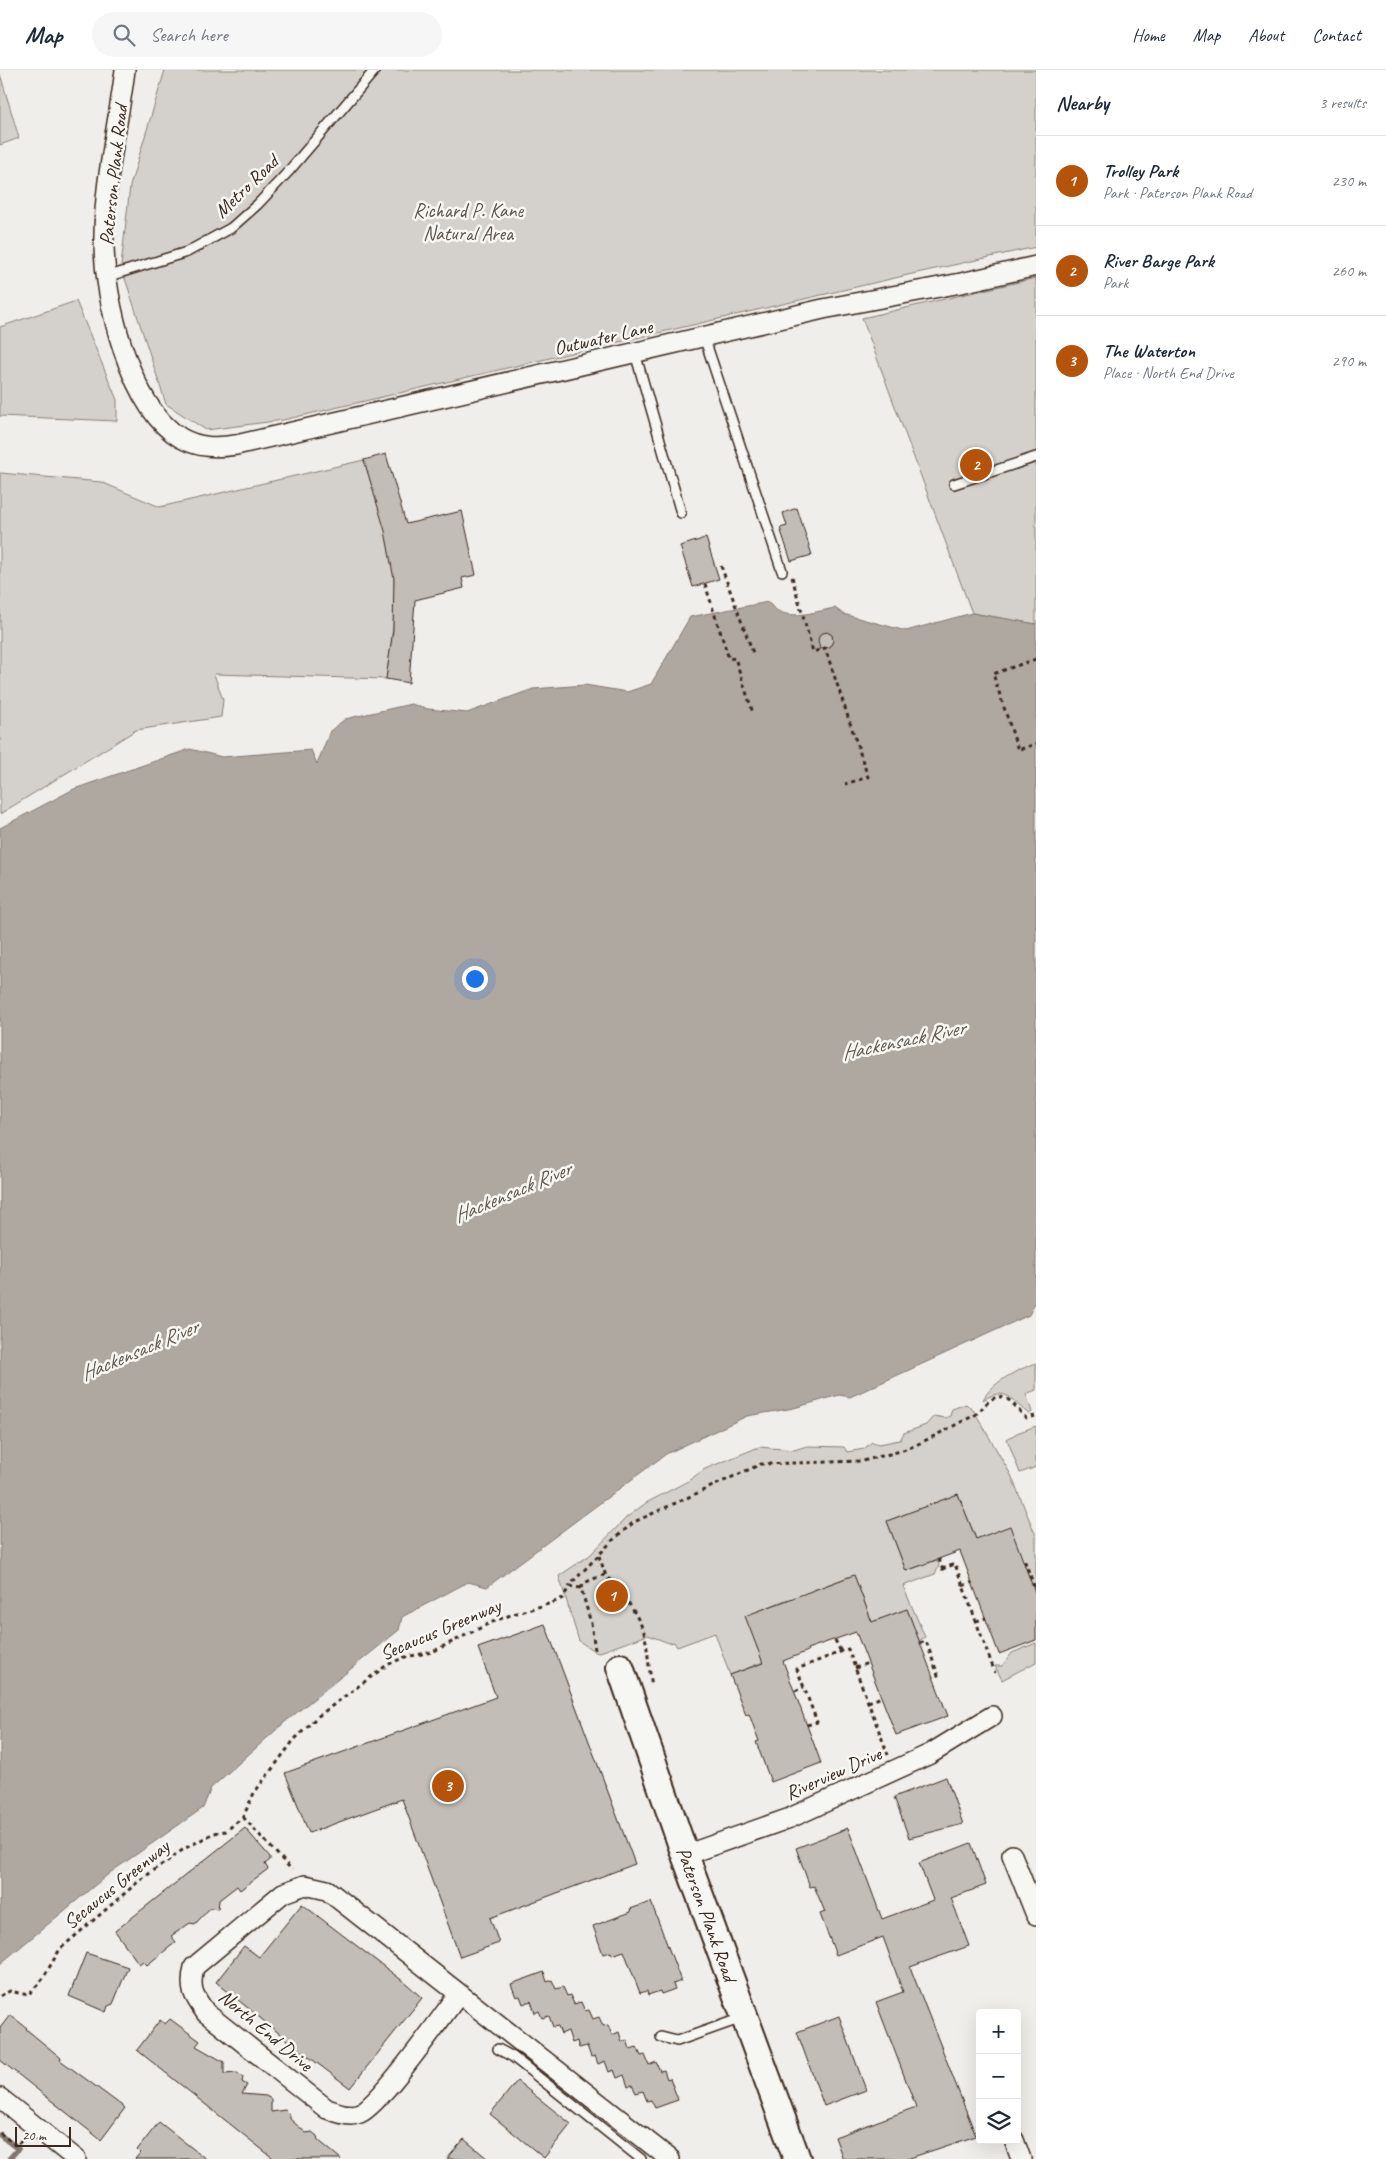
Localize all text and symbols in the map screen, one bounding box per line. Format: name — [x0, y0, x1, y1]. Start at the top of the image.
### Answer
search box — [92, 12, 442, 57]
text: Map — [25, 20, 62, 50]
icon: search — [110, 21, 138, 49]
text: Search here — [150, 23, 228, 47]
text: Home — [1132, 24, 1165, 46]
text: Map — [1193, 24, 1220, 46]
text: About — [1248, 24, 1284, 46]
text: Contact — [1312, 24, 1361, 46]
text: Nearby — [1056, 90, 1109, 116]
text: 3 results — [1319, 93, 1366, 113]
street label: Paterson Plank Road — [94, 101, 134, 246]
street label: Metro Road — [209, 147, 286, 223]
text: Trolley Park — [1103, 159, 1178, 183]
text: 1 — [1068, 171, 1076, 191]
text: 230 m — [1332, 171, 1366, 191]
text: Park · Paterson Plank Road — [1103, 183, 1252, 203]
park label: Richard P. Kane Natural Area — [413, 198, 525, 246]
text: River Barge Park — [1103, 249, 1214, 273]
text: 2 — [1068, 261, 1076, 281]
text: 260 m — [1332, 261, 1366, 281]
text: Park — [1103, 273, 1128, 293]
street label: Outwater Lane — [551, 314, 656, 361]
text: The Waterton — [1103, 339, 1195, 363]
text: 3 — [1068, 351, 1076, 371]
text: 290 m — [1332, 351, 1366, 371]
text: Place · North End Drive — [1103, 363, 1234, 383]
pin: 2 — [960, 446, 992, 484]
your location — [462, 966, 488, 992]
water label: Hackensack River — [839, 1014, 970, 1066]
water label: Hackensack River — [449, 1154, 578, 1228]
water label: Hackensack River — [76, 1312, 205, 1386]
pin: 1 — [596, 1577, 628, 1615]
street label: Secaucus Greenway — [376, 1592, 506, 1666]
street label: Riverview Drive — [781, 1741, 887, 1806]
pin: 3 — [432, 1767, 464, 1805]
street label: Secaucus Greenway — [58, 1833, 176, 1935]
street label: Paterson Plank Road — [671, 1844, 743, 1988]
street label: North End Drive — [214, 1984, 319, 2078]
map controls — [976, 2009, 1021, 2144]
button: + — [976, 2009, 1021, 2054]
button: − — [976, 2054, 1021, 2099]
button: layers — [976, 2099, 1021, 2144]
scale bar — [15, 2124, 71, 2147]
text: 20 m — [22, 2127, 46, 2144]

